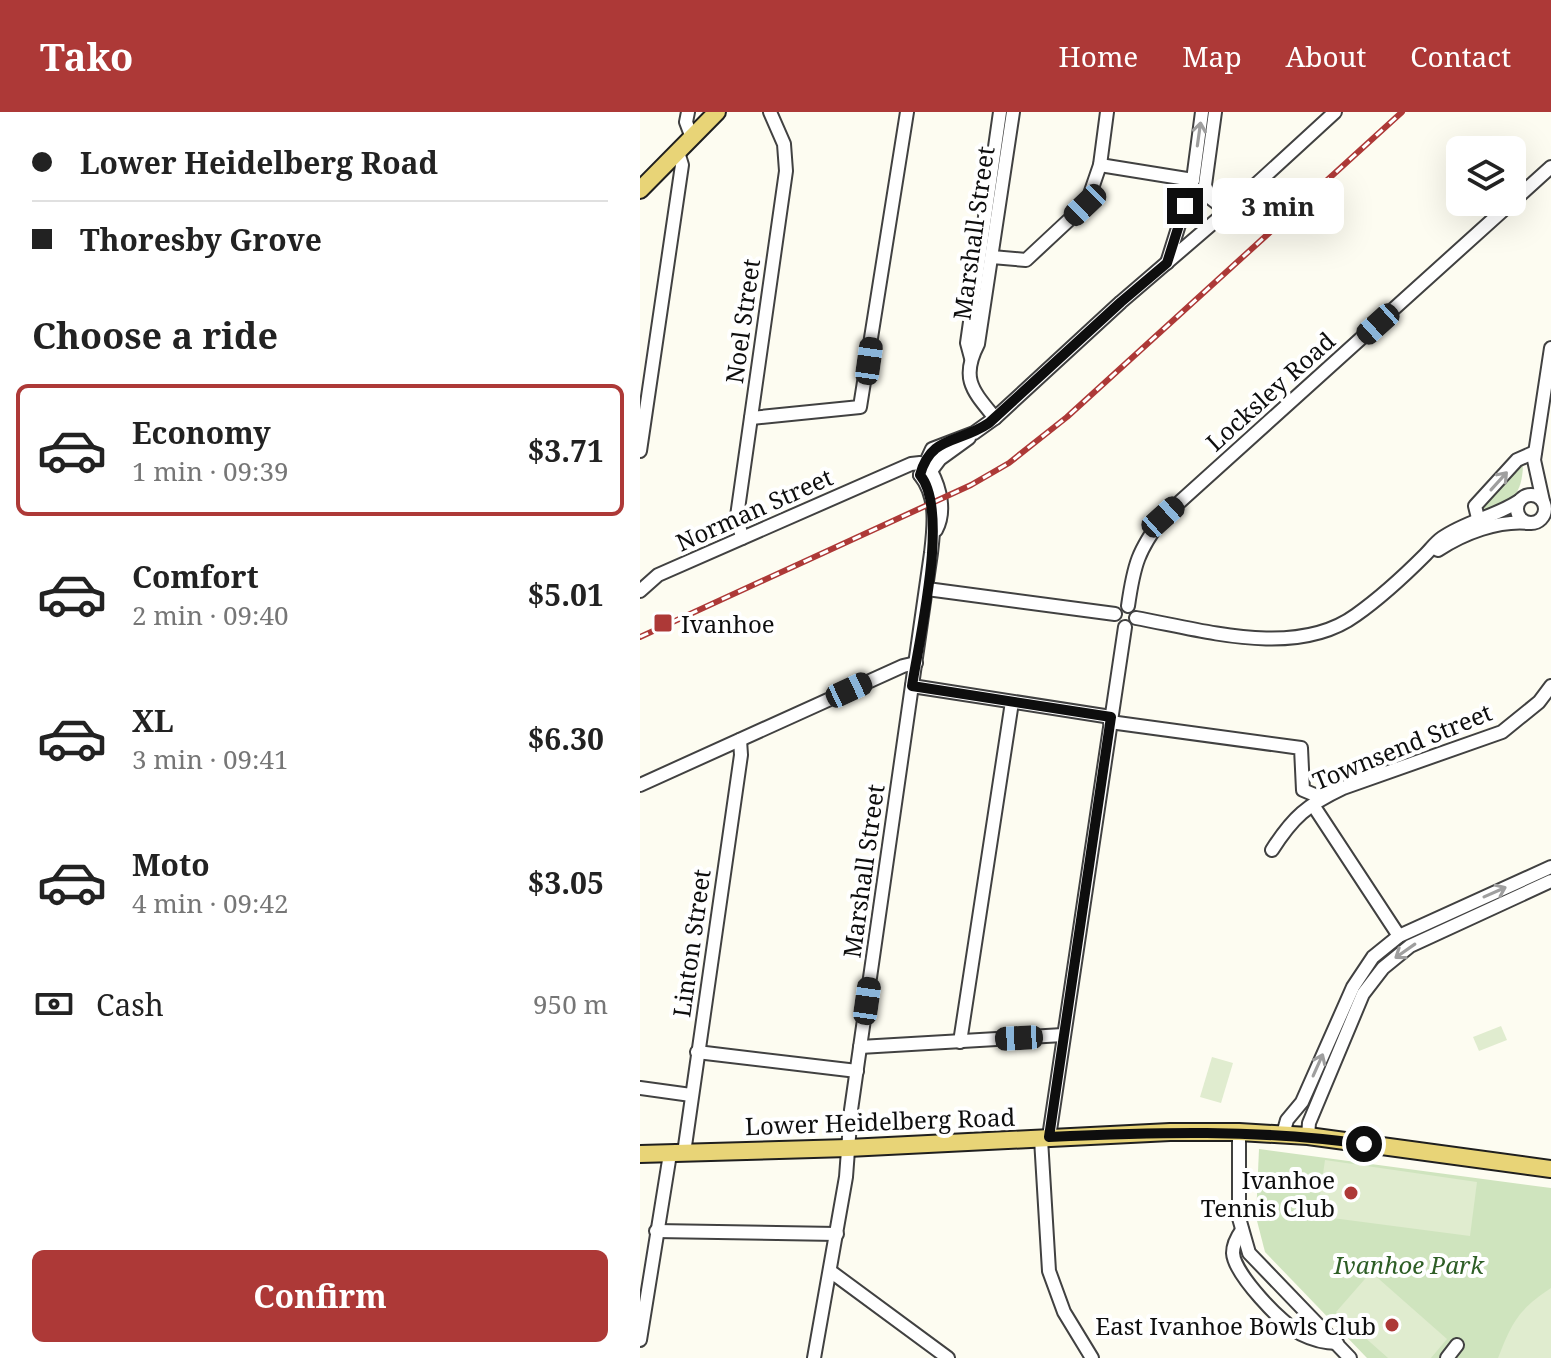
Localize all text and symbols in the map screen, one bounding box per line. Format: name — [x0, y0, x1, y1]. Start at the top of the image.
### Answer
text: Tako — [40, 30, 133, 82]
text: Home — [1059, 37, 1138, 75]
text: Map — [1182, 37, 1242, 75]
text: About — [1286, 37, 1366, 75]
text: Contact — [1410, 37, 1511, 75]
one-way arrow — [1192, 121, 1207, 147]
map controls — [1446, 136, 1526, 216]
button: layers — [1446, 136, 1526, 216]
text: Lower Heidelberg Road — [80, 142, 438, 183]
street label: Marshall Street — [944, 144, 1002, 322]
callout: 3 min — [1213, 178, 1345, 234]
car — [1059, 180, 1111, 230]
route end — [1167, 188, 1203, 224]
text: 3 min — [1241, 188, 1315, 224]
text: Thoresby Grove — [80, 219, 322, 260]
street label: Noel Street — [717, 257, 767, 385]
car — [1352, 299, 1404, 349]
text: Choose a ride — [32, 311, 278, 360]
street label: Locksley Road — [1198, 324, 1342, 458]
car — [854, 336, 884, 386]
text: Economy — [132, 412, 271, 453]
icon: car — [36, 414, 108, 486]
text: $3.71 — [527, 430, 604, 471]
text: 1 min · 09:39 — [132, 453, 289, 489]
street label: Norman Street — [670, 460, 838, 558]
one-way arrow — [1489, 471, 1507, 491]
car — [1137, 492, 1189, 542]
text: Comfort — [132, 556, 259, 597]
icon: car — [36, 558, 108, 630]
text: $5.01 — [527, 574, 604, 615]
text: 2 min · 09:40 — [132, 597, 289, 633]
place label: Ivanhoe — [681, 607, 775, 640]
marker: Ivanhoe — [652, 612, 674, 634]
car — [822, 669, 876, 711]
street label: Townsend Street — [1307, 695, 1497, 797]
text: XL — [132, 700, 174, 741]
icon: car — [36, 702, 108, 774]
text: $6.30 — [527, 718, 604, 759]
text: 3 min · 09:41 — [132, 741, 289, 777]
street label: Marshall Street — [834, 782, 892, 960]
text: Moto — [132, 844, 210, 885]
icon: car — [36, 846, 108, 918]
text: $3.05 — [527, 862, 604, 903]
street label: Linton Street — [664, 867, 718, 1019]
one-way arrow — [1482, 884, 1507, 899]
text: 4 min · 09:42 — [132, 885, 289, 921]
one-way arrow — [1395, 942, 1416, 959]
car — [852, 976, 882, 1026]
icon: cash — [32, 982, 76, 1026]
text: Cash — [96, 984, 164, 1025]
text: 950 m — [533, 986, 608, 1022]
car — [994, 1025, 1044, 1051]
one-way arrow — [1312, 1053, 1327, 1078]
street label: Lower Heidelberg Road — [744, 1100, 1016, 1142]
route start — [1346, 1126, 1382, 1162]
place label: Ivanhoe Tennis Club — [1201, 1163, 1335, 1224]
marker: Ivanhoe Tennis Club — [1342, 1184, 1360, 1202]
park label: Ivanhoe Park — [1333, 1248, 1485, 1281]
button: Confirm — [32, 1250, 608, 1342]
place label: East Ivanhoe Bowls Club — [1095, 1309, 1376, 1342]
marker: East Ivanhoe Bowls Club — [1383, 1316, 1401, 1334]

